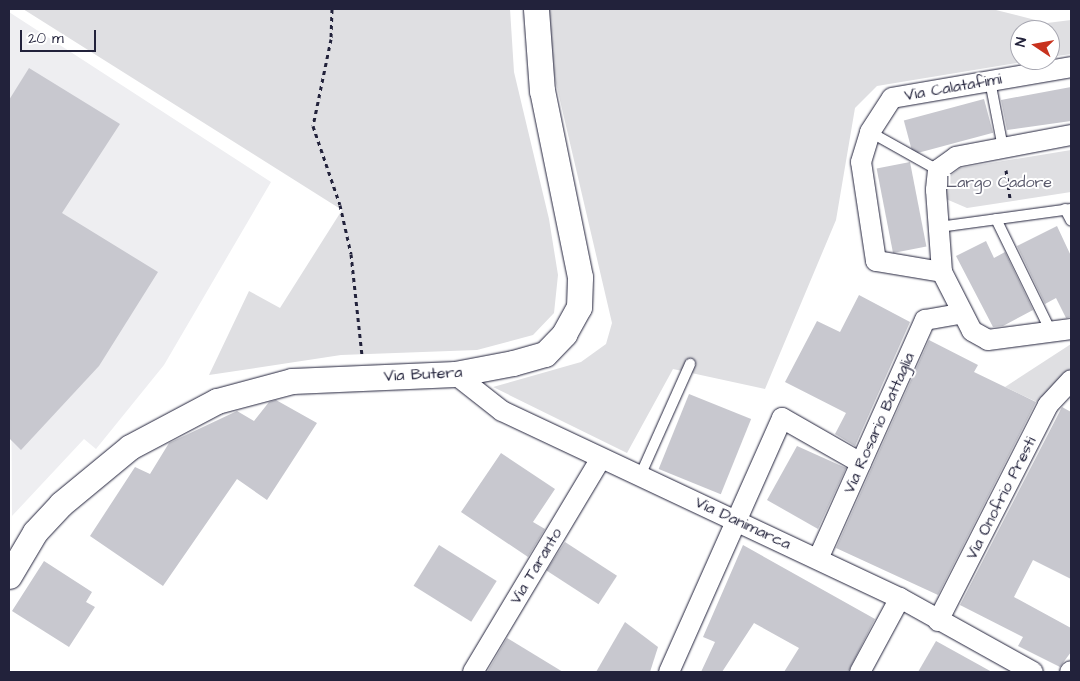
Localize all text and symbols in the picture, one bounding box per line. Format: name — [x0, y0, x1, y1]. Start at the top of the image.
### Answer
scale bar — [22, 20, 99, 52]
north arrow — [1010, 20, 1060, 70]
text: 20 m — [28, 28, 64, 49]
text: N — [1011, 36, 1032, 48]
street label: Via Calatafimi — [903, 69, 1003, 105]
park label: Largo Cadore — [946, 172, 1052, 192]
street label: Via Rosario Battaglia — [839, 350, 919, 496]
street label: Via Butera — [383, 362, 463, 386]
street label: Via Onofrio Presti — [962, 433, 1040, 563]
street label: Via Danimarca — [692, 492, 794, 554]
street label: Via Taranto — [506, 524, 566, 608]

